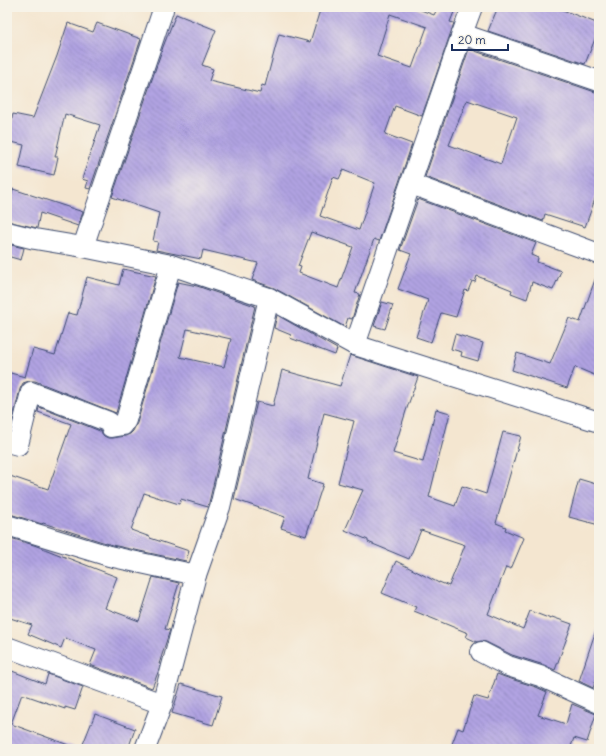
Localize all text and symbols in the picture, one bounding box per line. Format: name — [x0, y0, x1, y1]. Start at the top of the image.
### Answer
scale bar — [452, 26, 508, 52]
text: 20 m — [458, 32, 486, 47]

